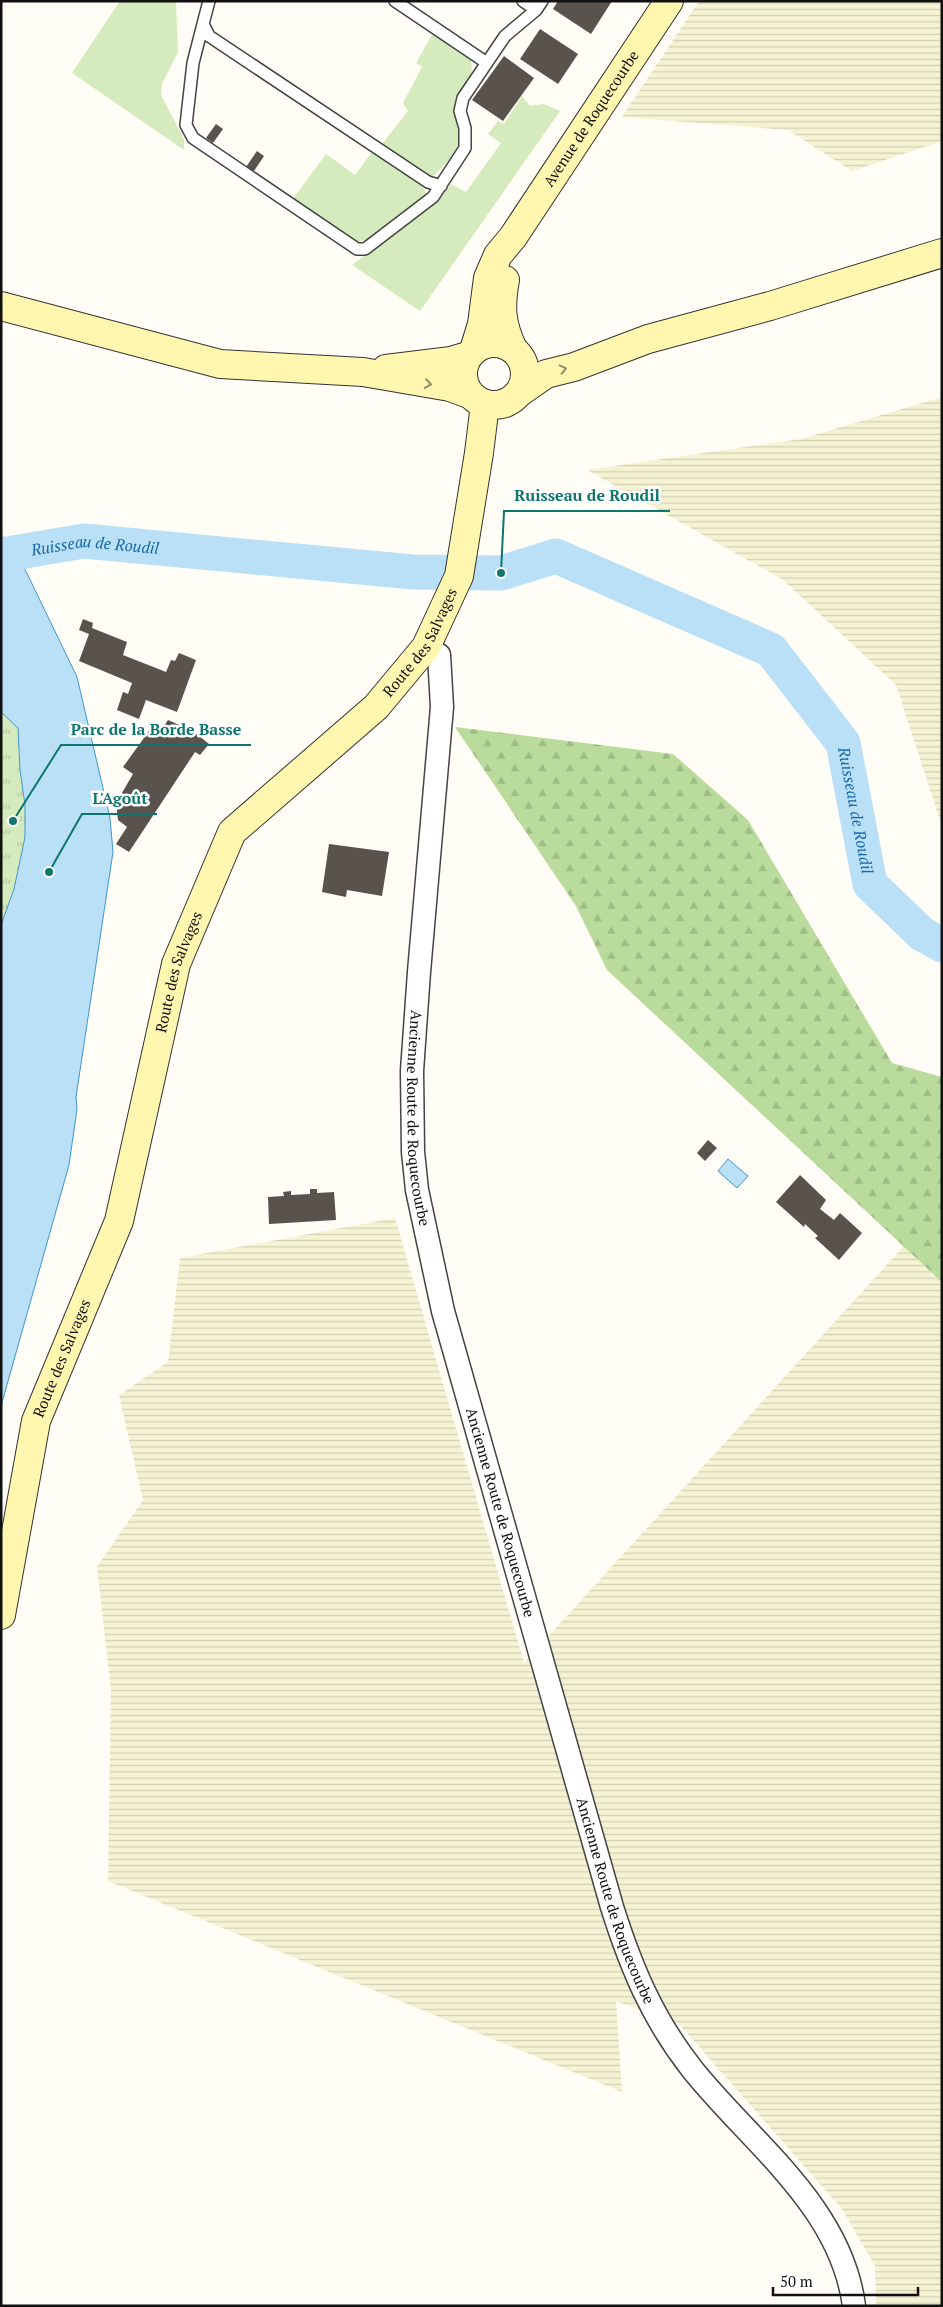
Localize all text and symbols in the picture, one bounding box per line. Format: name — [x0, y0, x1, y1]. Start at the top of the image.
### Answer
street label: Avenue de Roquecourbe — [538, 46, 643, 190]
one-way arrow — [558, 364, 567, 375]
one-way arrow — [424, 378, 432, 389]
callout: Ruisseau de Roudil — [504, 480, 670, 511]
text: Ruisseau de Roudil — [514, 484, 660, 506]
water label: Ruisseau de Roudil — [28, 530, 160, 561]
street label: Route des Salvages — [378, 584, 461, 701]
callout: Parc de la Borde Basse — [61, 714, 251, 745]
text: Parc de la Borde Basse — [71, 718, 242, 740]
water label: Ruisseau de Roudil — [833, 744, 879, 876]
callout: L'Agoût — [82, 783, 157, 814]
text: L'Agoût — [92, 787, 148, 809]
street label: Route des Salvages — [150, 908, 206, 1034]
street label: Ancienne Route de Roquecourbe — [403, 1009, 435, 1228]
street label: Route des Salvages — [28, 1296, 95, 1420]
street label: Ancienne Route de Roquecourbe — [462, 1405, 540, 1619]
street label: Ancienne Route de Roquecourbe — [572, 1795, 660, 2007]
scale bar — [773, 2264, 918, 2296]
text: 50 m — [780, 2271, 813, 2291]

